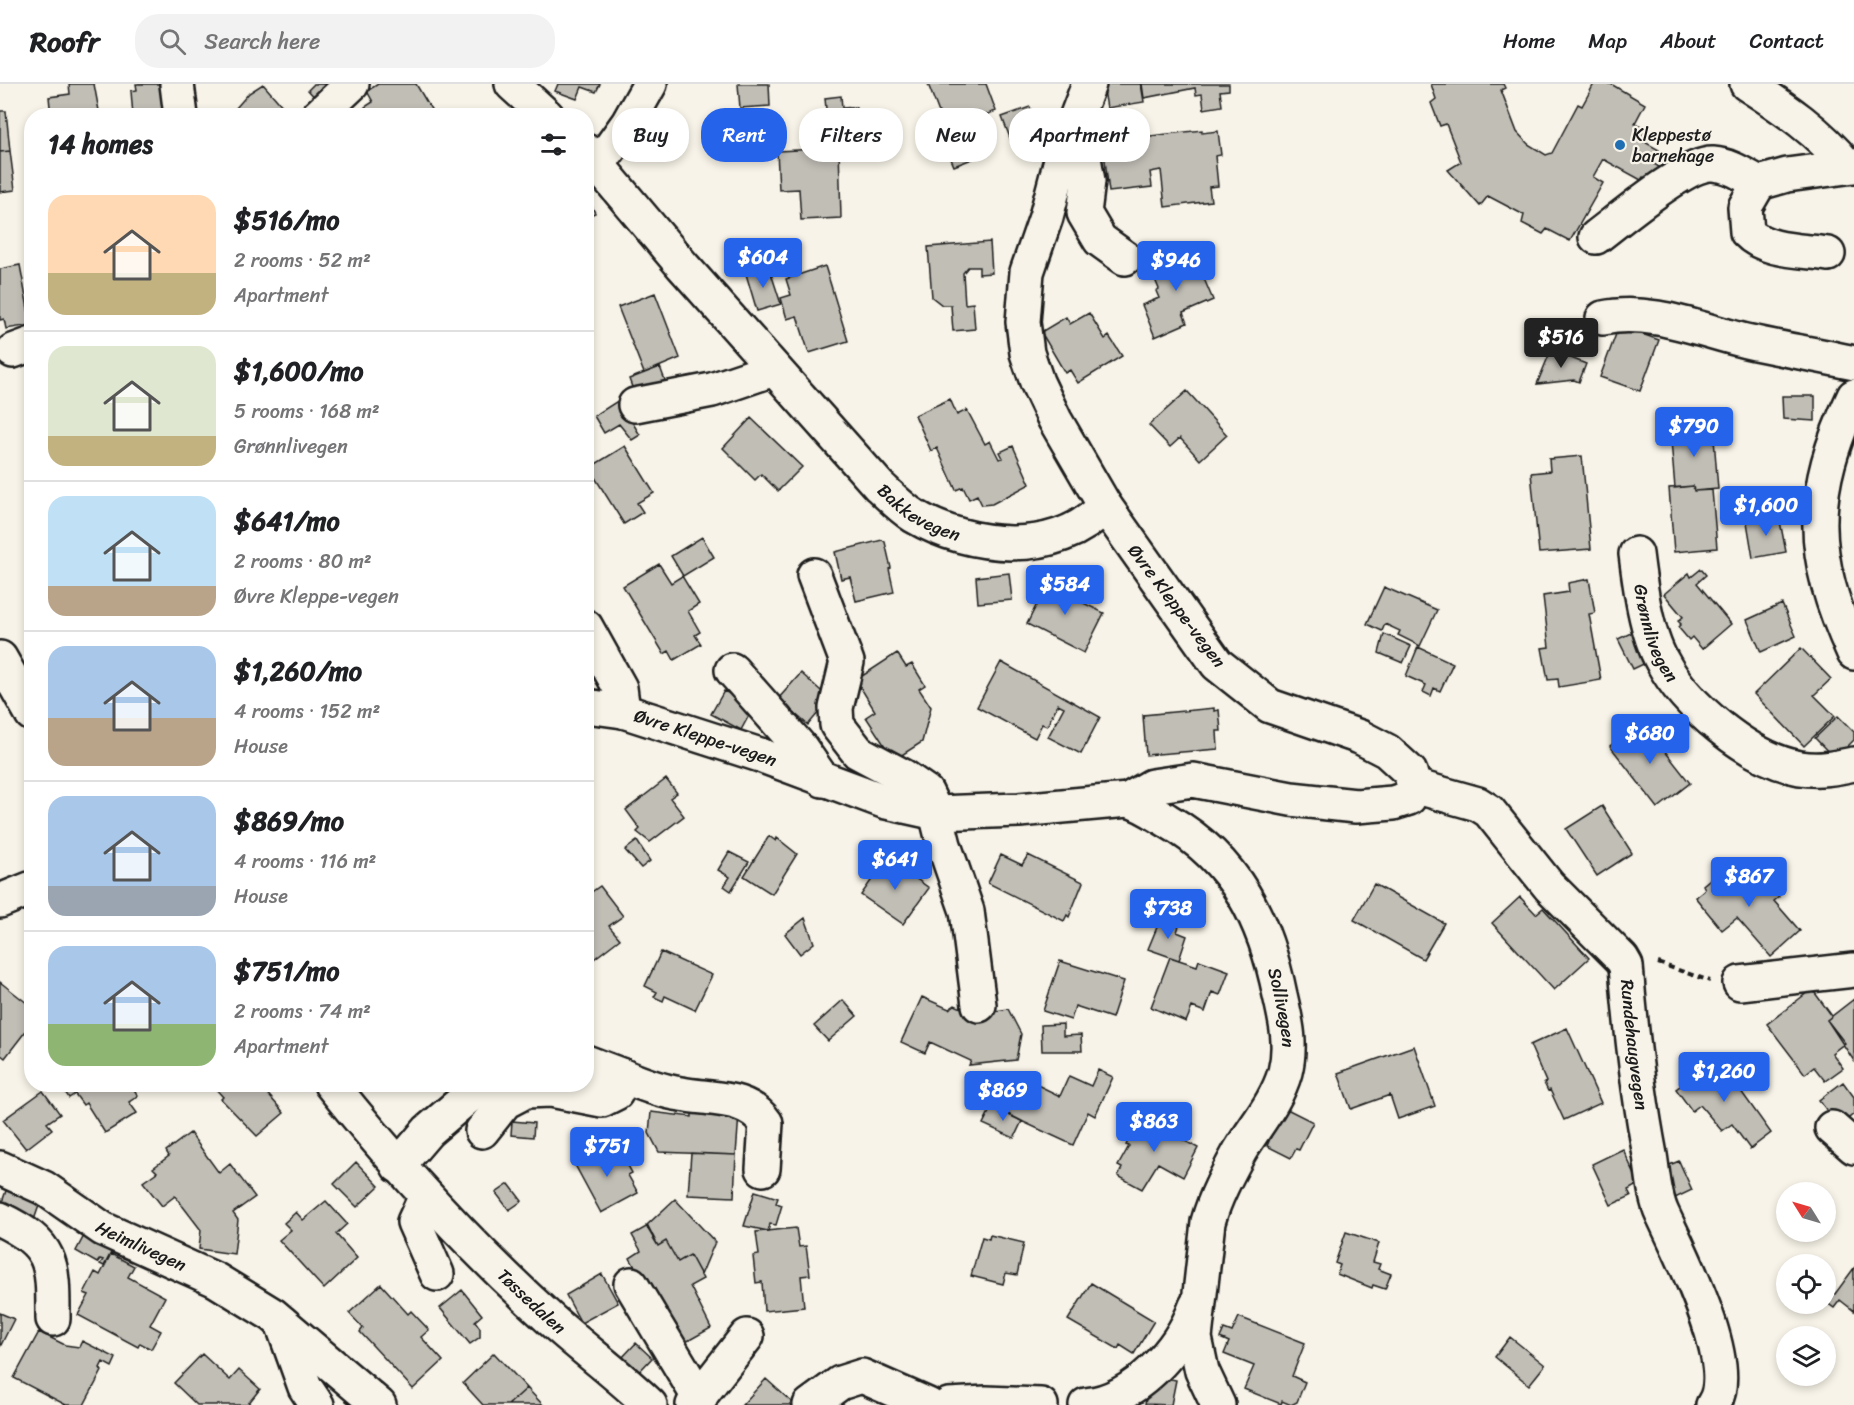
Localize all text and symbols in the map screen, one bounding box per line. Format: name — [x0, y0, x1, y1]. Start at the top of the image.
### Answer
search box — [135, 14, 555, 68]
text: Roofr — [30, 17, 99, 66]
text: Search here — [204, 22, 320, 61]
text: Home — [1503, 22, 1555, 60]
text: Map — [1588, 22, 1627, 60]
text: About — [1660, 22, 1717, 60]
text: Contact — [1750, 22, 1824, 60]
icon: search — [156, 25, 189, 58]
chip: Buy — [612, 108, 689, 162]
chip: Rent — [701, 108, 787, 162]
chip: Filters — [799, 108, 903, 162]
chip: New — [915, 108, 997, 162]
chip: Apartment — [1009, 108, 1150, 162]
place label: Kleppestø barnehage — [1632, 119, 1714, 172]
text: 14 homes — [48, 121, 153, 167]
icon: filters — [537, 128, 570, 161]
marker: Kleppestø barnehage — [1613, 138, 1627, 152]
text: $516/mo — [234, 197, 339, 243]
icon: home — [96, 219, 168, 291]
pin: $604 — [727, 238, 799, 289]
text: $604 — [738, 240, 788, 275]
pin: $946 — [1140, 241, 1212, 292]
text: 2 rooms · 52 m² — [234, 243, 371, 278]
text: $946 — [1151, 243, 1201, 278]
text: Apartment — [234, 278, 328, 313]
pin: $516 — [1525, 318, 1597, 369]
text: $516 — [1538, 320, 1584, 355]
text: $1,600/mo — [234, 348, 363, 394]
icon: home — [96, 370, 168, 442]
text: 5 rooms · 168 m² — [234, 394, 380, 429]
pin: $790 — [1658, 407, 1730, 458]
text: $790 — [1669, 409, 1719, 444]
text: Grønnlivegen — [234, 429, 348, 464]
street label: Bakkevegen — [869, 476, 965, 551]
pin: $1,600 — [1717, 486, 1815, 537]
text: $1,600 — [1734, 488, 1798, 523]
text: $641/mo — [234, 498, 340, 544]
icon: home — [96, 520, 168, 592]
street label: Øvre Kleppe-vegen — [1120, 537, 1235, 675]
text: 2 rooms · 80 m² — [234, 544, 372, 579]
pin: $584 — [1029, 565, 1101, 616]
text: $584 — [1040, 567, 1090, 602]
text: Øvre Kleppe-vegen — [234, 579, 399, 614]
street label: Grønnlivegen — [1624, 582, 1687, 689]
text: $1,260/mo — [234, 648, 362, 694]
icon: home — [96, 670, 168, 742]
text: 4 rooms · 152 m² — [234, 694, 380, 729]
street label: Øvre Kleppe-vegen — [630, 700, 782, 776]
pin: $680 — [1614, 714, 1686, 765]
text: $680 — [1625, 716, 1675, 751]
text: House — [234, 729, 288, 764]
text: $869/mo — [234, 798, 344, 844]
icon: home — [96, 820, 168, 892]
pin: $641 — [859, 840, 931, 891]
text: $641 — [872, 842, 918, 877]
text: 4 rooms · 116 m² — [234, 844, 376, 879]
pin: $867 — [1713, 857, 1785, 908]
text: $867 — [1725, 859, 1773, 894]
text: House — [234, 879, 288, 914]
pin: $738 — [1132, 889, 1204, 940]
text: $738 — [1144, 891, 1192, 926]
text: $751/mo — [234, 948, 339, 994]
street label: Sollivegen — [1258, 964, 1304, 1048]
icon: home — [96, 970, 168, 1042]
street label: Rundehaugvegen — [1611, 978, 1658, 1113]
text: 2 rooms · 74 m² — [234, 994, 371, 1029]
text: Apartment — [234, 1029, 328, 1064]
pin: $1,260 — [1675, 1052, 1773, 1103]
text: $1,260 — [1693, 1054, 1755, 1089]
pin: $869 — [967, 1071, 1039, 1122]
text: $869 — [978, 1073, 1028, 1108]
pin: $863 — [1118, 1102, 1190, 1153]
text: $863 — [1130, 1104, 1178, 1139]
pin: $751 — [571, 1127, 643, 1178]
text: $751 — [584, 1129, 630, 1164]
north arrow — [1776, 1182, 1836, 1242]
map controls — [1776, 1182, 1836, 1386]
street label: Heimlivegen — [89, 1212, 192, 1281]
button: locate — [1776, 1254, 1836, 1314]
street label: Tøssedalen — [489, 1261, 574, 1343]
button: layers — [1776, 1326, 1836, 1386]

